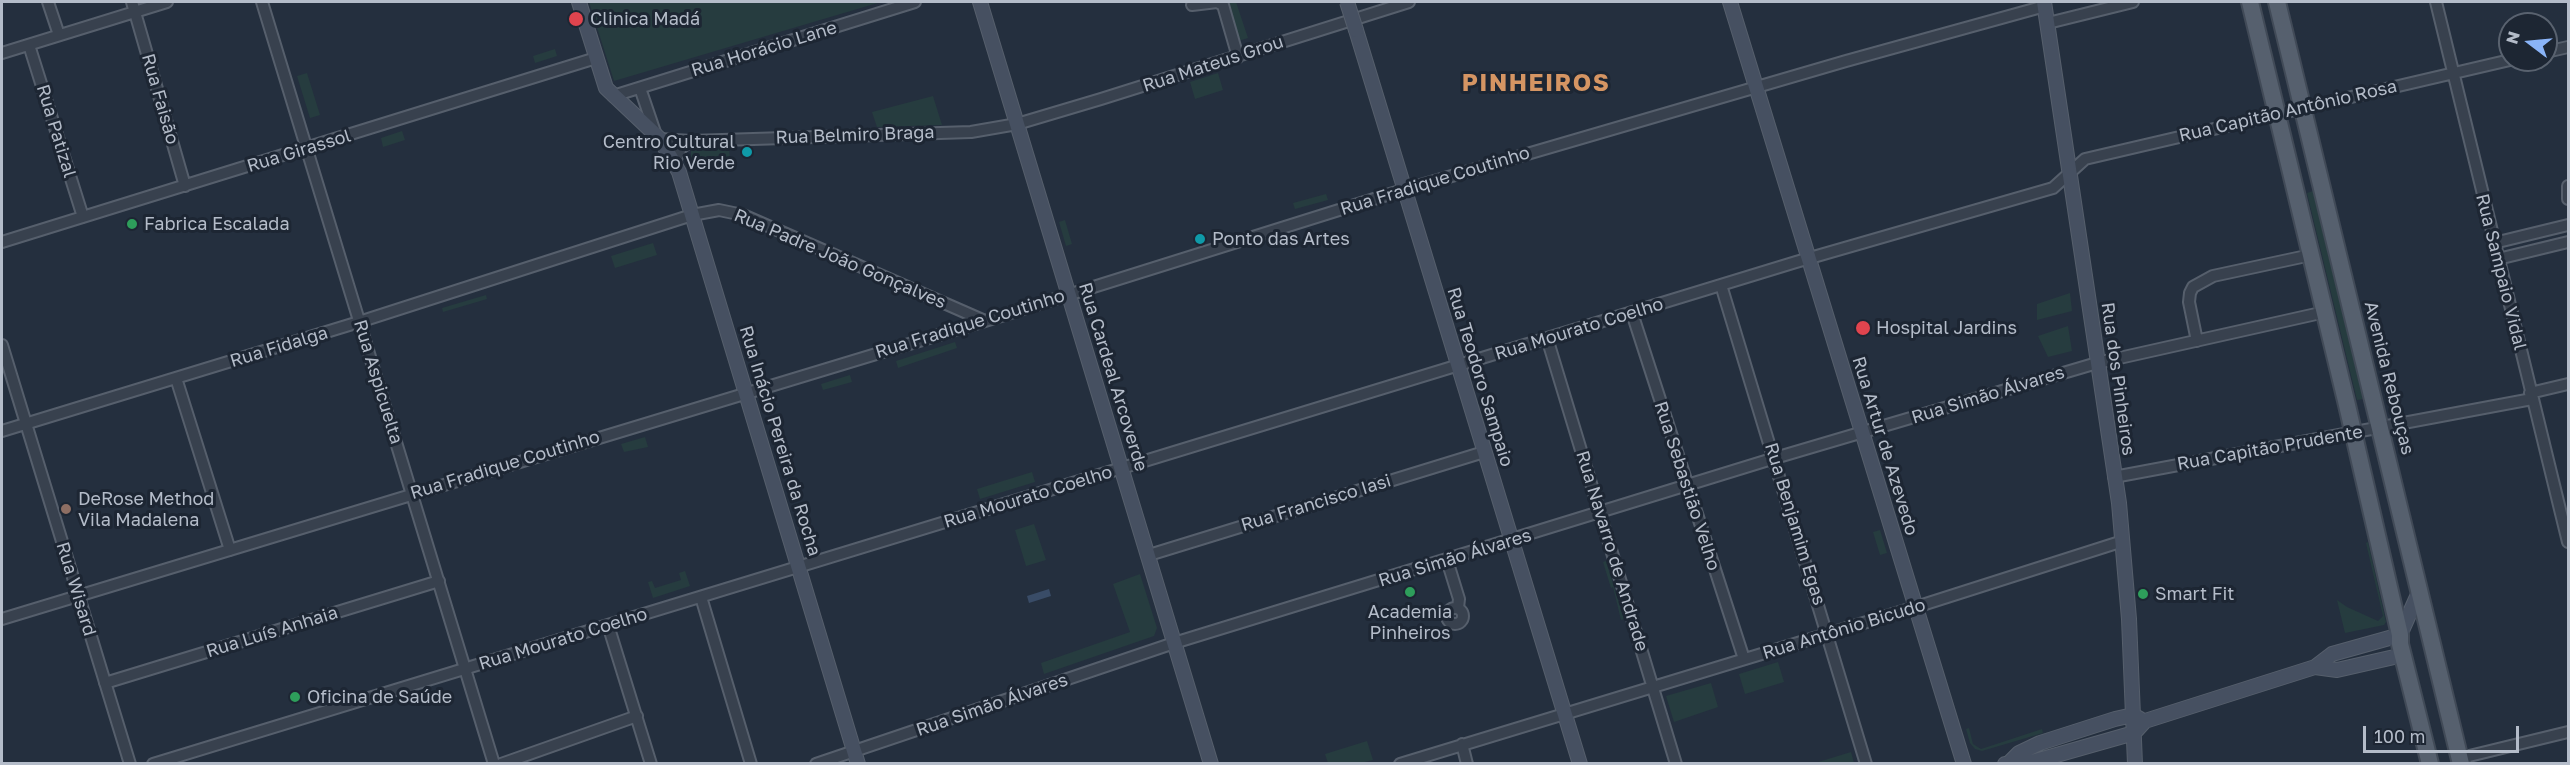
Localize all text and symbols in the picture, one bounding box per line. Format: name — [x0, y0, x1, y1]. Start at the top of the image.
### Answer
place label: Clinica Madá — [590, 8, 700, 30]
marker: Clinica Madá — [567, 10, 585, 28]
north arrow — [2498, 12, 2558, 72]
street label: Rua Horácio Lane — [689, 17, 839, 81]
text: N — [2501, 29, 2524, 46]
street label: Rua Mateus Grou — [1140, 31, 1286, 97]
street label: Rua Faisão — [137, 51, 183, 147]
district label: PINHEIROS — [1462, 69, 1610, 97]
street label: Rua Capitão Antônio Rosa — [2177, 75, 2399, 147]
street label: Rua Patizal — [32, 82, 80, 180]
street label: Rua Belmiro Braga — [775, 121, 935, 149]
street label: Rua Girassol — [244, 125, 354, 177]
place label: Centro Cultural Rio Verde — [603, 131, 735, 174]
street label: Rua Fradique Coutinho — [1338, 142, 1532, 220]
marker: Centro Cultural Rio Verde — [740, 145, 754, 159]
street label: Rua Sampaio Vidal — [2471, 192, 2531, 352]
street label: Rua Padre João Gonçalves — [731, 205, 949, 313]
place label: Fabrica Escalada — [144, 213, 290, 235]
marker: Fabrica Escalada — [125, 217, 139, 231]
place label: Ponto das Artes — [1212, 228, 1350, 250]
marker: Ponto das Artes — [1193, 232, 1207, 246]
street label: Rua Cardeal Arcoverde — [1074, 280, 1152, 474]
street label: Rua Fradique Coutinho — [873, 285, 1067, 363]
street label: Rua Teodoro Sampaio — [1442, 285, 1518, 469]
street label: Rua Mourato Coelho — [1492, 293, 1666, 365]
street label: Avenida Rebouças — [2359, 299, 2419, 457]
street label: Rua dos Pinheiros — [2097, 301, 2139, 457]
street label: Rua Aspicuelta — [349, 317, 407, 447]
place label: Hospital Jardins — [1876, 317, 2017, 339]
marker: Hospital Jardins — [1854, 319, 1872, 337]
street label: Rua Fidalga — [228, 322, 330, 372]
street label: Rua Inácio Pereira da Rocha — [735, 323, 825, 559]
street label: Rua Artur de Azevedo — [1847, 354, 1923, 538]
street label: Rua Simão Álvares — [1909, 361, 2067, 429]
street label: Rua Sebastião Velho — [1649, 399, 1725, 573]
street label: Rua Capitão Prudente — [2175, 421, 2365, 475]
street label: Rua Fradique Coutinho — [408, 426, 602, 504]
street label: Rua Benjamim Egas — [1760, 440, 1830, 608]
street label: Rua Navarro de Andrade — [1571, 448, 1653, 654]
street label: Rua Mourato Coelho — [941, 461, 1115, 533]
street label: Rua Francisco Iasi — [1238, 470, 1394, 536]
place label: DeRose Method Vila Madalena — [78, 488, 214, 530]
marker: DeRose Method Vila Madalena — [59, 502, 73, 516]
street label: Rua Simão Álvares — [1376, 524, 1534, 592]
street label: Rua Wisard — [51, 539, 101, 639]
place label: Smart Fit — [2155, 583, 2234, 605]
marker: Academia Pinheiros — [1403, 585, 1417, 599]
marker: Smart Fit — [2136, 587, 2150, 601]
street label: Rua Antônio Bicudo — [1760, 594, 1928, 664]
place label: Academia Pinheiros — [1368, 601, 1452, 644]
street label: Rua Luís Anhaia — [204, 602, 340, 662]
street label: Rua Mourato Coelho — [476, 603, 650, 675]
street label: Rua Simão Álvares — [913, 669, 1071, 741]
place label: Oficina de Saúde — [307, 686, 452, 708]
marker: Oficina de Saúde — [288, 690, 302, 704]
scale bar — [2366, 714, 2522, 752]
text: 100 m — [2374, 725, 2425, 747]

